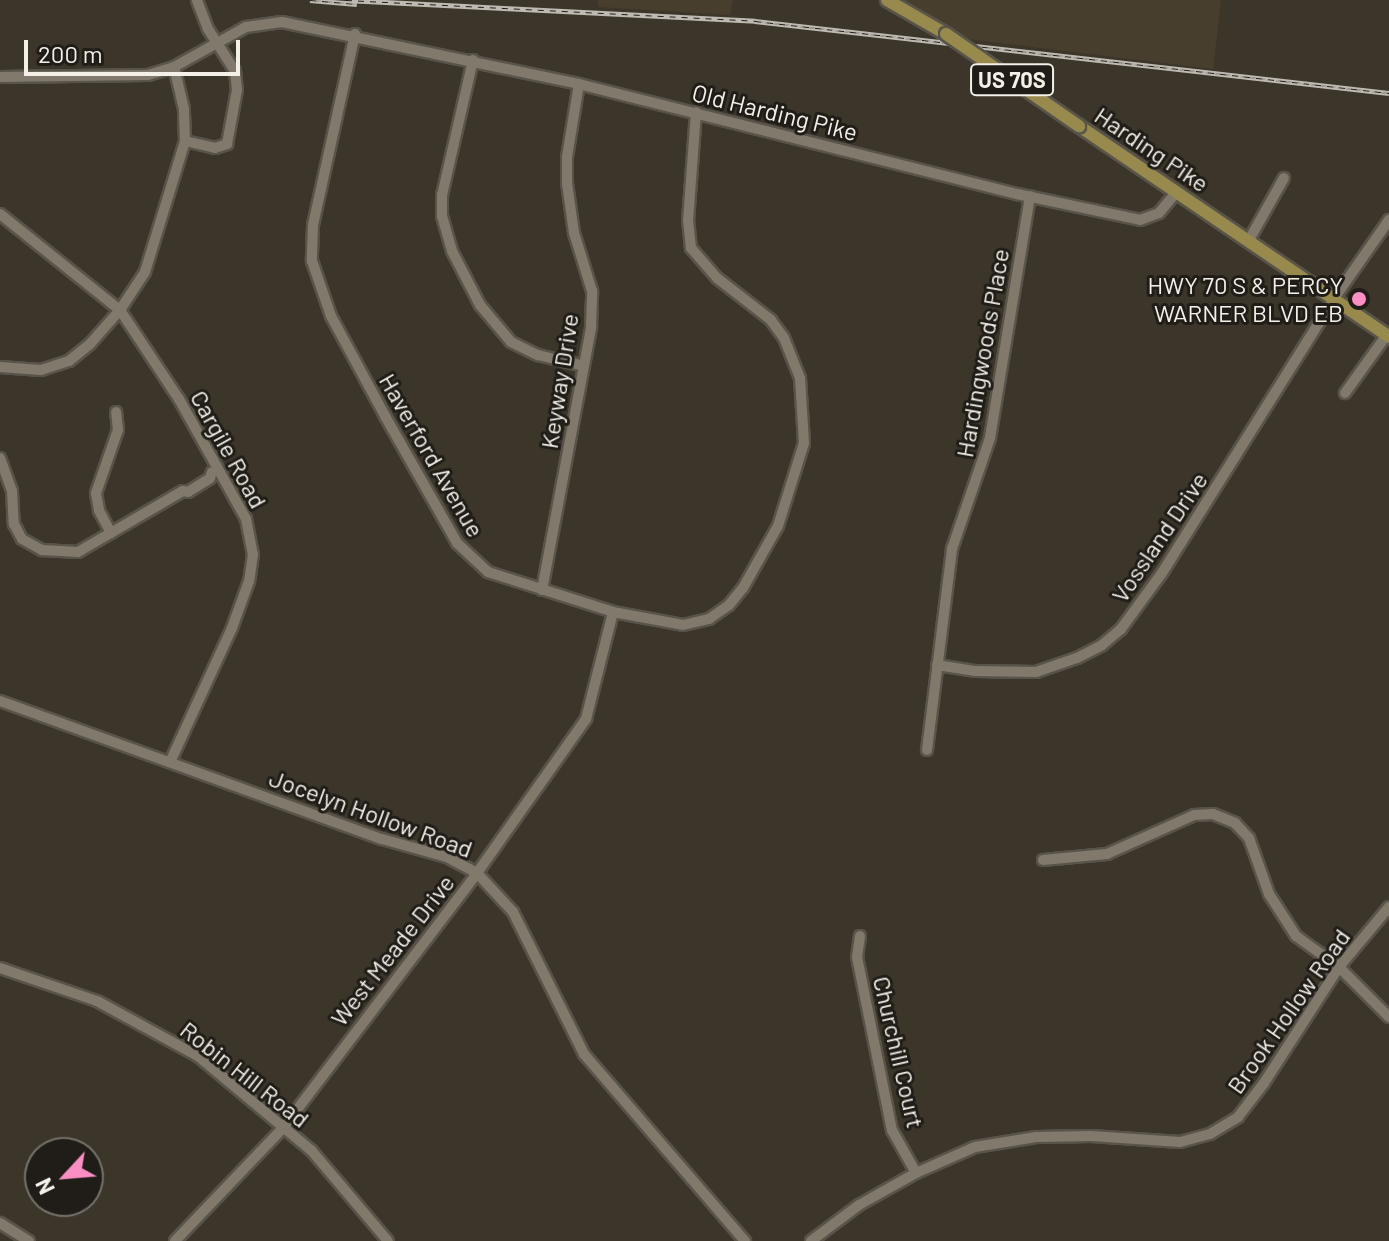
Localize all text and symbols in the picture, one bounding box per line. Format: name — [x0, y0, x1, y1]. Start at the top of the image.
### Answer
scale bar — [28, 24, 244, 74]
text: 200 m — [38, 39, 103, 68]
road number: US 70S — [970, 62, 1054, 98]
street label: Old Harding Pike — [689, 78, 861, 146]
street label: Harding Pike — [1090, 100, 1214, 198]
street label: Hardingwoods Place — [949, 246, 1015, 460]
place label: HWY 70 S & PERCY WARNER BLVD EB — [1147, 271, 1343, 327]
marker: HWY 70 S & PERCY WARNER BLVD EB — [1350, 290, 1368, 308]
street label: Keyway Drive — [534, 311, 584, 451]
street label: Haverford Avenue — [374, 368, 490, 542]
street label: Cargile Road — [185, 385, 273, 513]
street label: Vossland Drive — [1105, 466, 1213, 608]
street label: Jocelyn Hollow Road — [266, 763, 476, 863]
street label: West Meade Drive — [324, 869, 460, 1031]
street label: Brook Hollow Road — [1221, 923, 1355, 1099]
street label: Churchill Court — [868, 973, 930, 1131]
street label: Robin Hill Road — [175, 1015, 315, 1133]
north arrow — [24, 1137, 104, 1217]
text: N — [29, 1174, 59, 1199]

